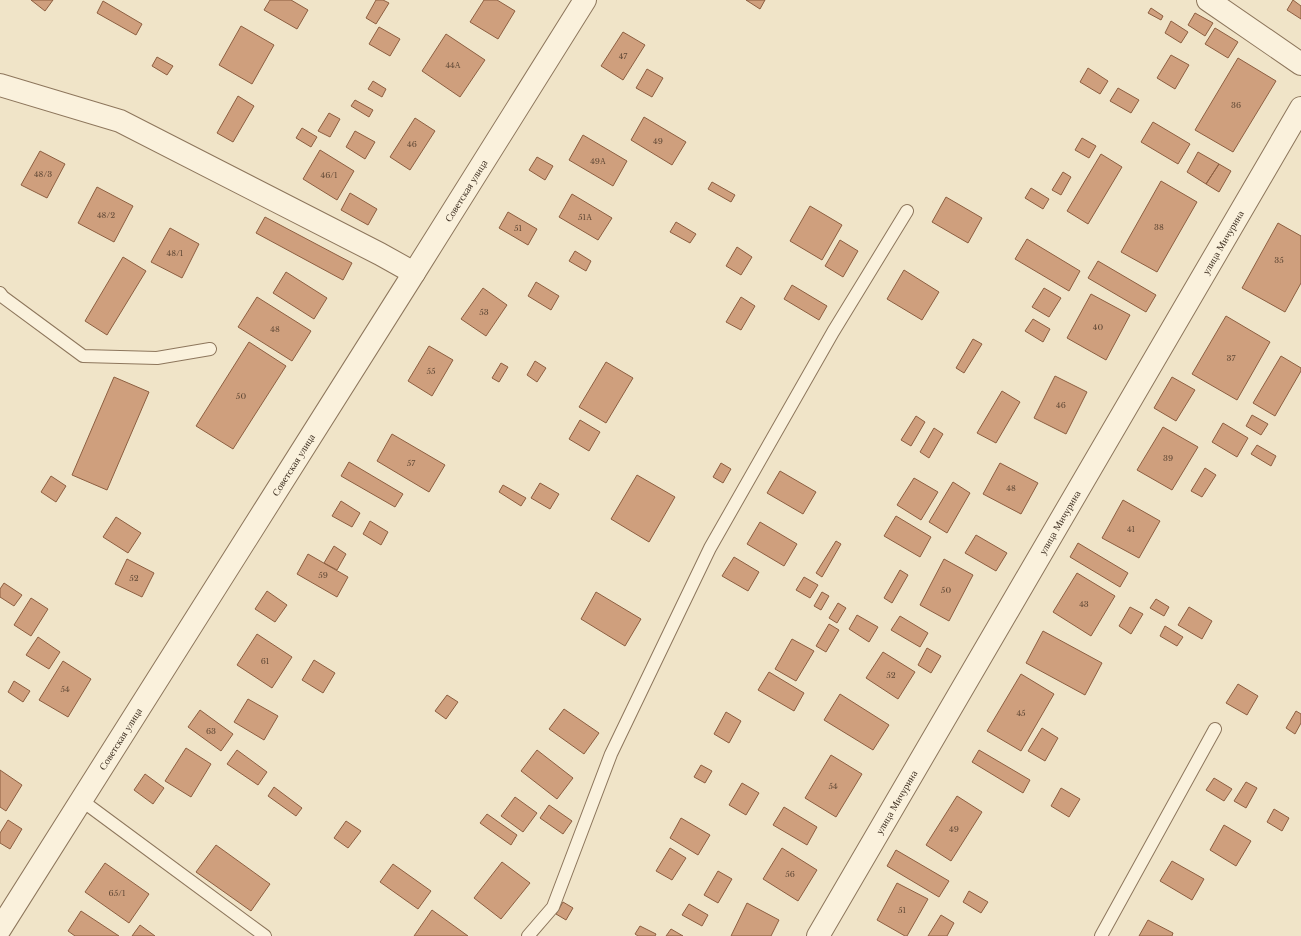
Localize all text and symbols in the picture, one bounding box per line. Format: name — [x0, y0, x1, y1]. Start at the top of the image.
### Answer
house number: 47 — [619, 51, 628, 61]
house number: 44А — [445, 60, 461, 70]
house number: 36 — [1231, 100, 1241, 110]
house number: 49 — [653, 136, 663, 146]
house number: 46 — [407, 139, 417, 149]
house number: 49А — [590, 156, 606, 166]
street label: Советская улица — [442, 157, 491, 224]
house number: 48/3 — [34, 169, 52, 179]
house number: 46/1 — [320, 170, 338, 180]
street label: улица Мичурина — [1199, 208, 1247, 277]
house number: 48/2 — [97, 210, 115, 220]
house number: 51А — [578, 212, 592, 222]
house number: 38 — [1154, 222, 1164, 232]
house number: 51 — [514, 223, 522, 233]
house number: 48/1 — [167, 248, 184, 258]
house number: 35 — [1274, 255, 1284, 265]
house number: 53 — [479, 307, 489, 317]
house number: 40 — [1093, 322, 1103, 332]
house number: 48 — [270, 324, 280, 334]
house number: 37 — [1227, 353, 1236, 363]
house number: 55 — [426, 366, 436, 376]
house number: 50 — [236, 391, 246, 401]
house number: 46 — [1056, 400, 1066, 410]
street label: Советская улица — [269, 431, 318, 499]
house number: 39 — [1163, 453, 1173, 463]
house number: 57 — [407, 458, 416, 468]
house number: 48 — [1006, 483, 1016, 493]
street label: улица Мичурина — [1036, 488, 1084, 557]
house number: 41 — [1127, 524, 1136, 534]
house number: 59 — [318, 570, 328, 580]
house number: 52 — [129, 573, 139, 583]
house number: 50 — [941, 585, 951, 595]
house number: 43 — [1079, 599, 1089, 609]
house number: 61 — [261, 656, 270, 666]
house number: 52 — [886, 670, 896, 680]
house number: 54 — [60, 684, 70, 694]
street label: Советская улица — [96, 705, 145, 773]
house number: 45 — [1016, 708, 1026, 718]
house number: 63 — [206, 726, 216, 736]
street label: улица Мичурина — [873, 767, 921, 837]
house number: 54 — [828, 781, 838, 791]
house number: 49 — [949, 824, 959, 834]
house number: 56 — [785, 869, 795, 879]
house number: 65/1 — [109, 888, 126, 898]
house number: 51 — [898, 905, 906, 915]

